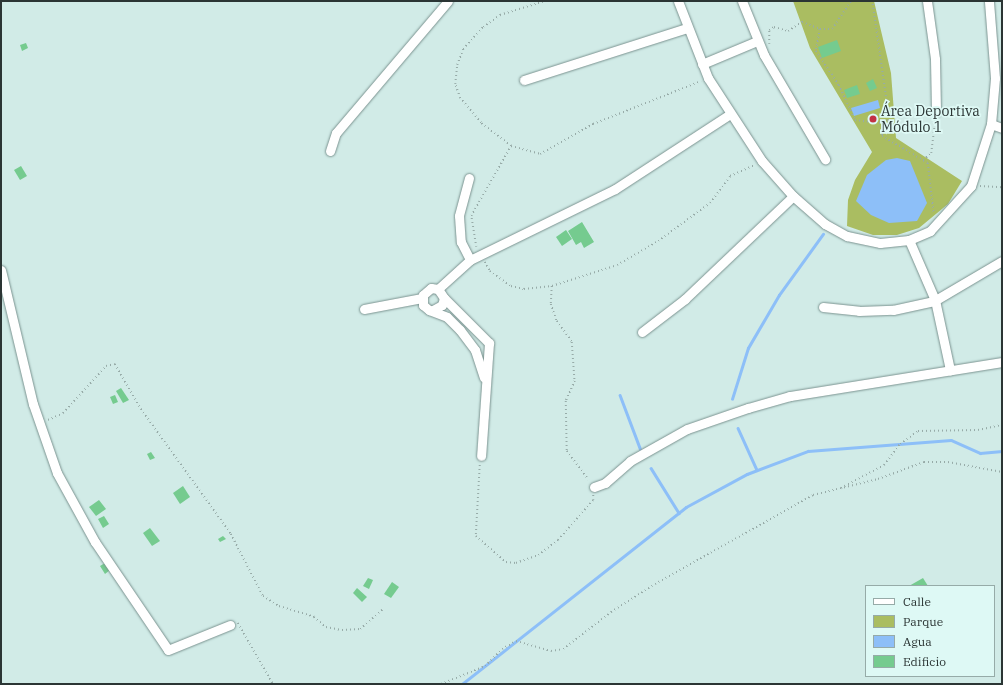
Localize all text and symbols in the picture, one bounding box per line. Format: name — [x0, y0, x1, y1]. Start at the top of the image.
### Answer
place label: Área Deportiva Módulo 1 — [881, 103, 980, 136]
marker: Área Deportiva Módulo 1 — [868, 114, 878, 124]
legend — [865, 585, 995, 677]
text: Calle — [903, 594, 931, 609]
text: Parque — [903, 614, 943, 629]
text: Agua — [903, 634, 932, 649]
text: Edificio — [903, 654, 946, 669]

